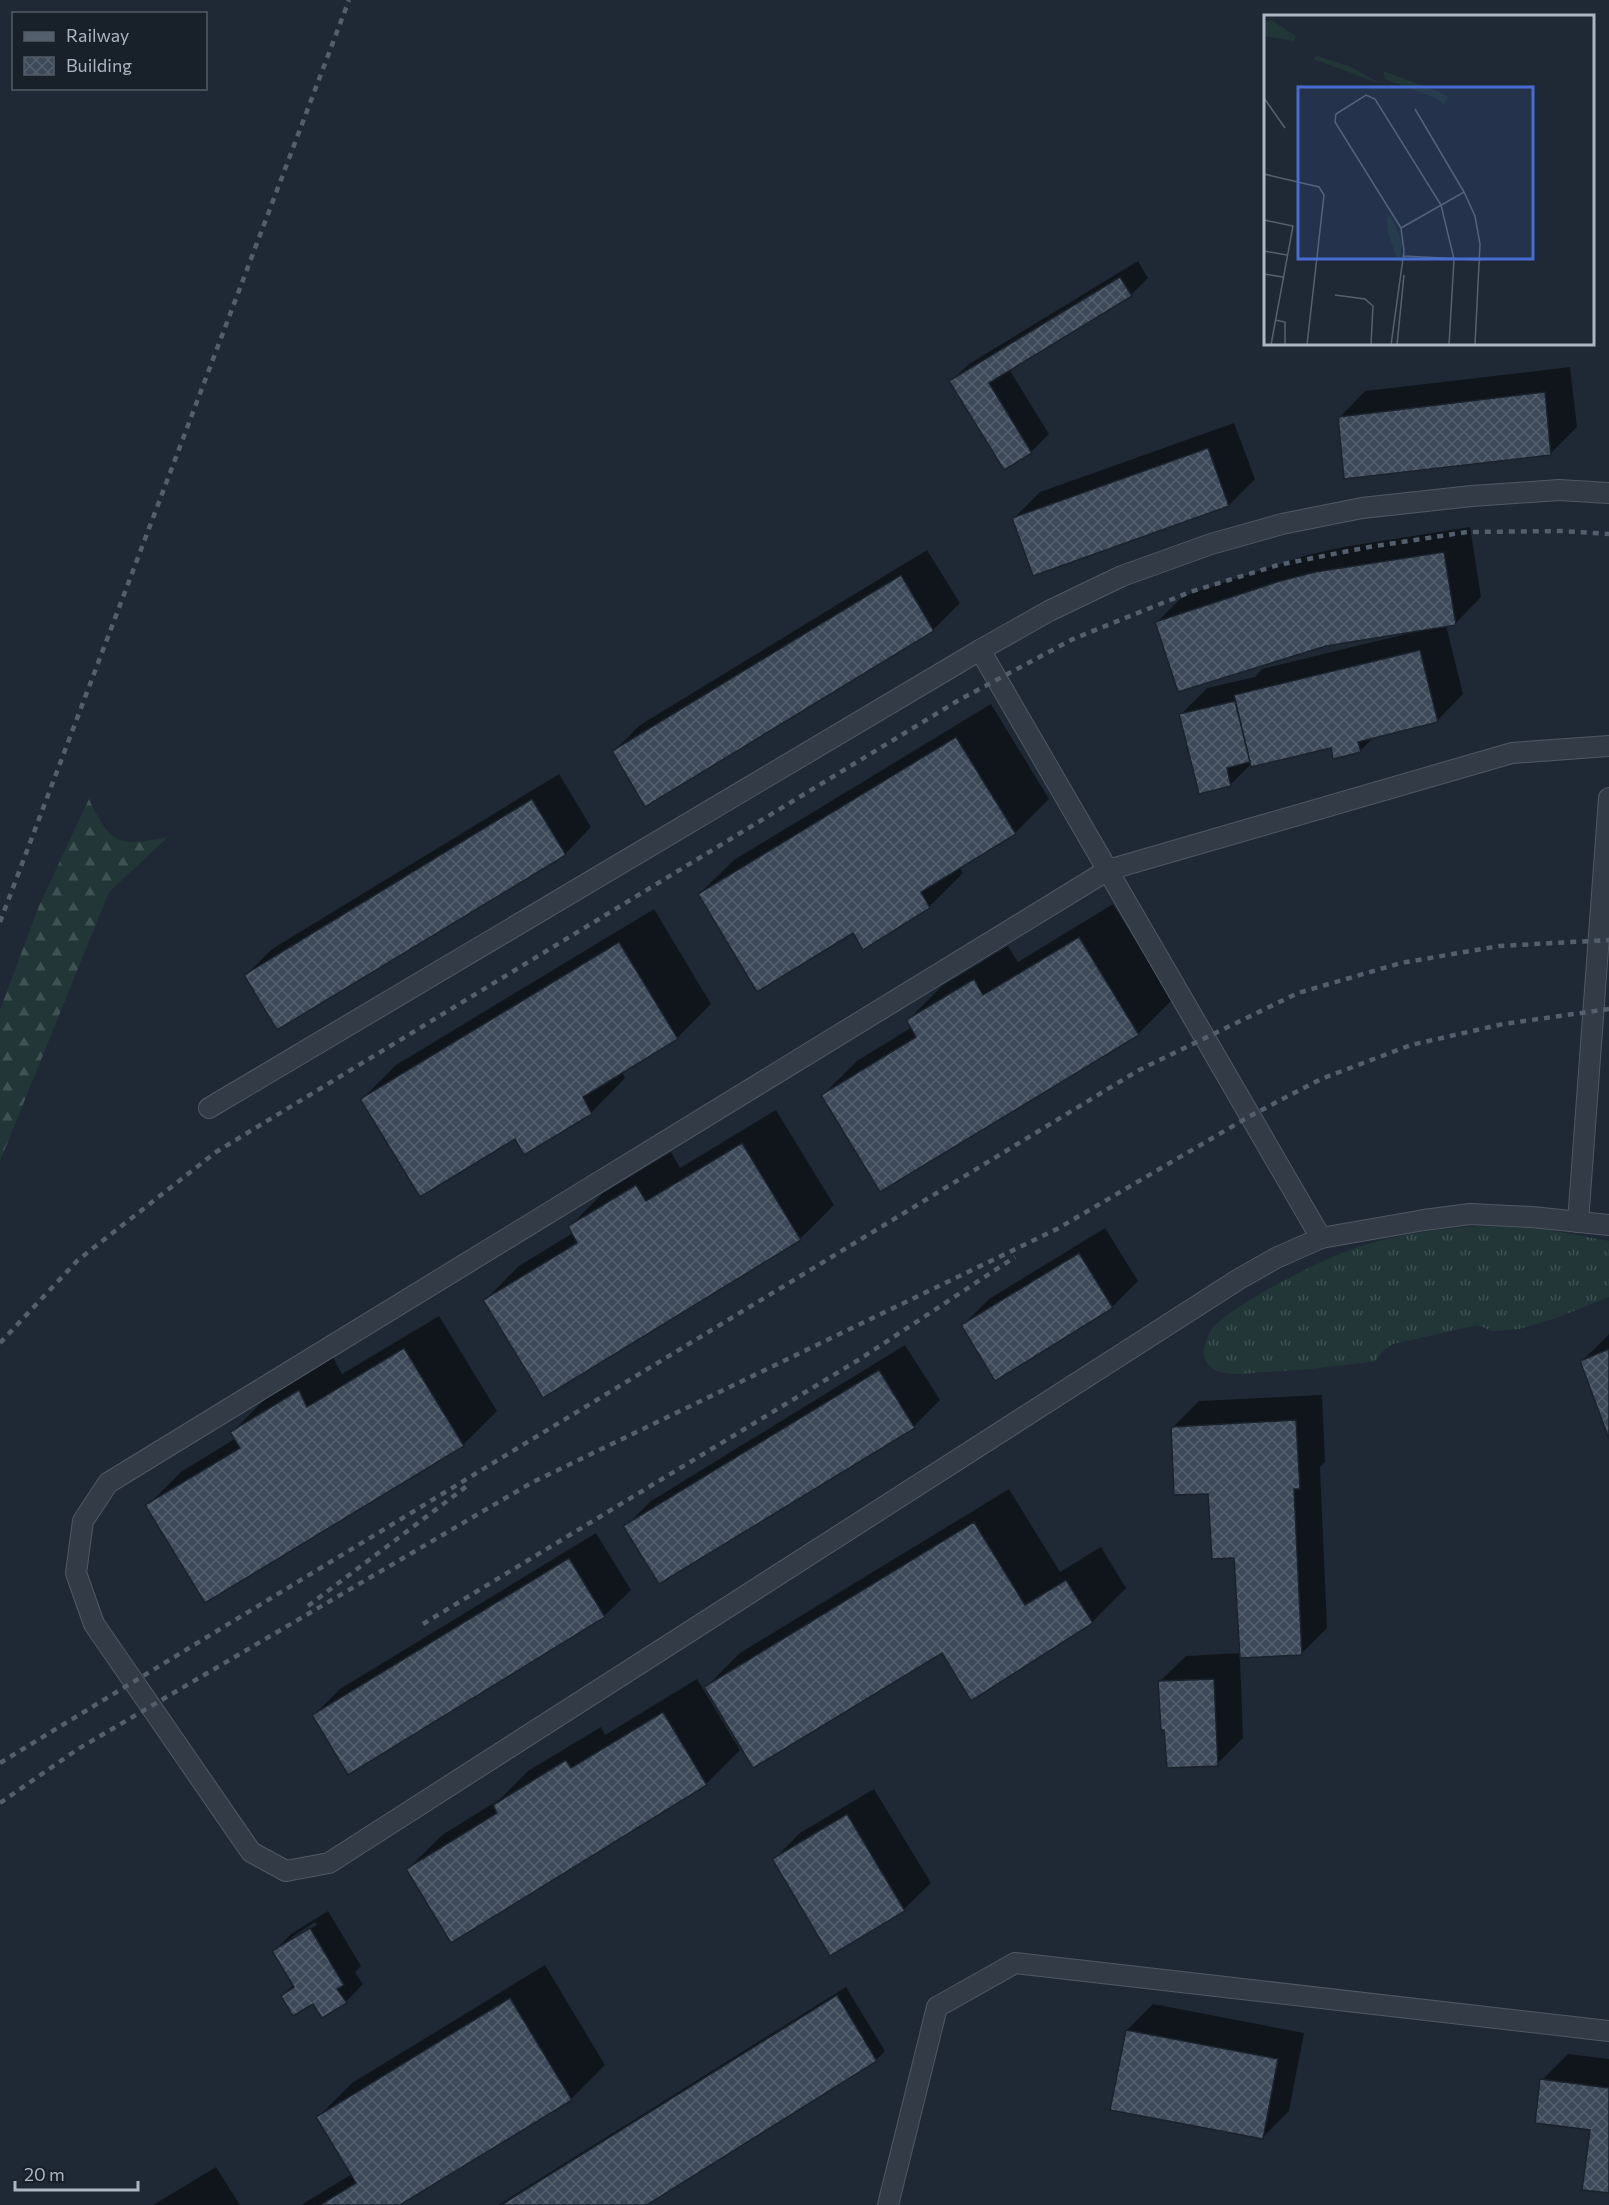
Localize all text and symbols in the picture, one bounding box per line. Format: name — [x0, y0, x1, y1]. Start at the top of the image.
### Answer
legend — [12, 12, 207, 90]
inset map — [1264, 15, 1594, 345]
text: Railway — [66, 24, 129, 46]
text: Building — [66, 54, 132, 76]
scale bar — [15, 2154, 138, 2192]
text: 20 m — [24, 2163, 65, 2185]

